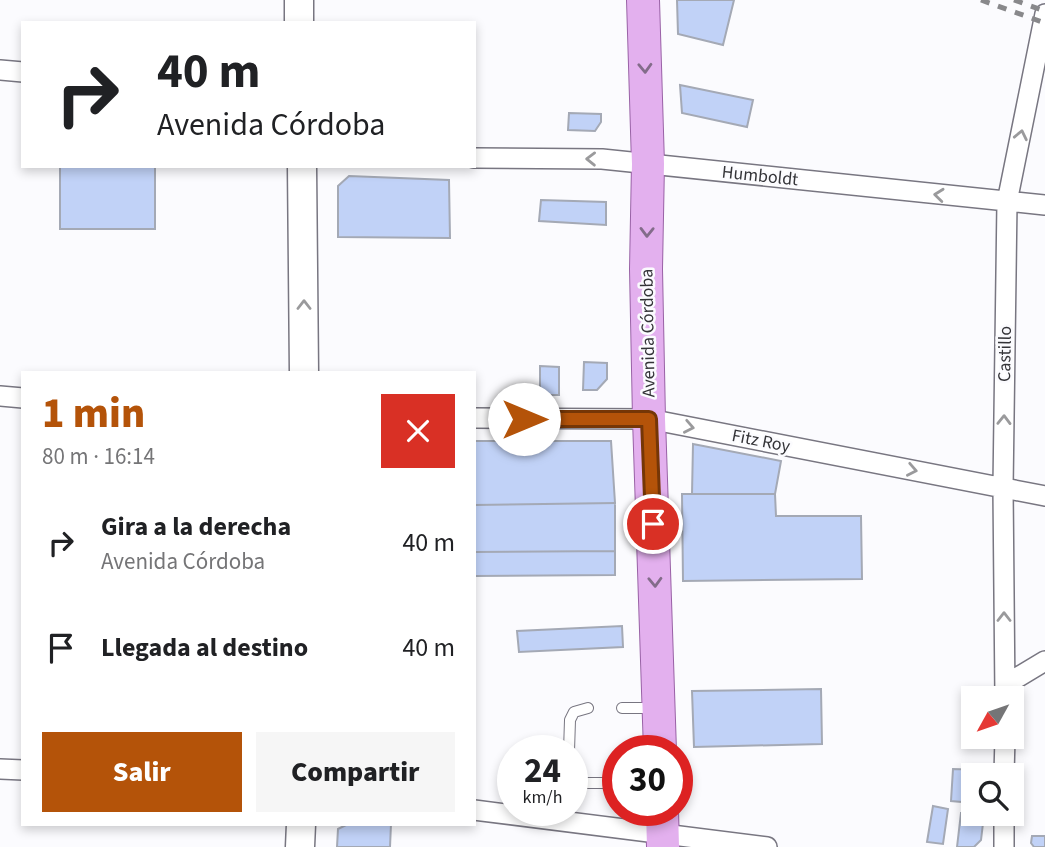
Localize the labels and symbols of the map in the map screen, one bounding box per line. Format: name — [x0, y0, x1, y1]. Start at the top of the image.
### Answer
one-way arrow — [637, 63, 652, 74]
one-way arrow — [1013, 129, 1028, 141]
one-way arrow — [586, 151, 596, 167]
street label: Humboldt — [720, 160, 800, 192]
one-way arrow — [934, 188, 945, 203]
one-way arrow — [639, 227, 655, 238]
street label: Avenida Córdoba — [634, 269, 662, 397]
one-way arrow — [296, 299, 312, 309]
street label: Castillo — [992, 326, 1018, 382]
position arrow — [487, 382, 561, 456]
one-way arrow — [996, 414, 1012, 425]
one-way arrow — [683, 419, 695, 434]
street label: Fitz Roy — [730, 423, 793, 459]
one-way arrow — [906, 462, 918, 477]
pin — [623, 494, 683, 554]
one-way arrow — [647, 577, 662, 588]
one-way arrow — [996, 611, 1012, 621]
north arrow — [961, 686, 1024, 749]
speed limit sign: 30 — [602, 735, 693, 826]

